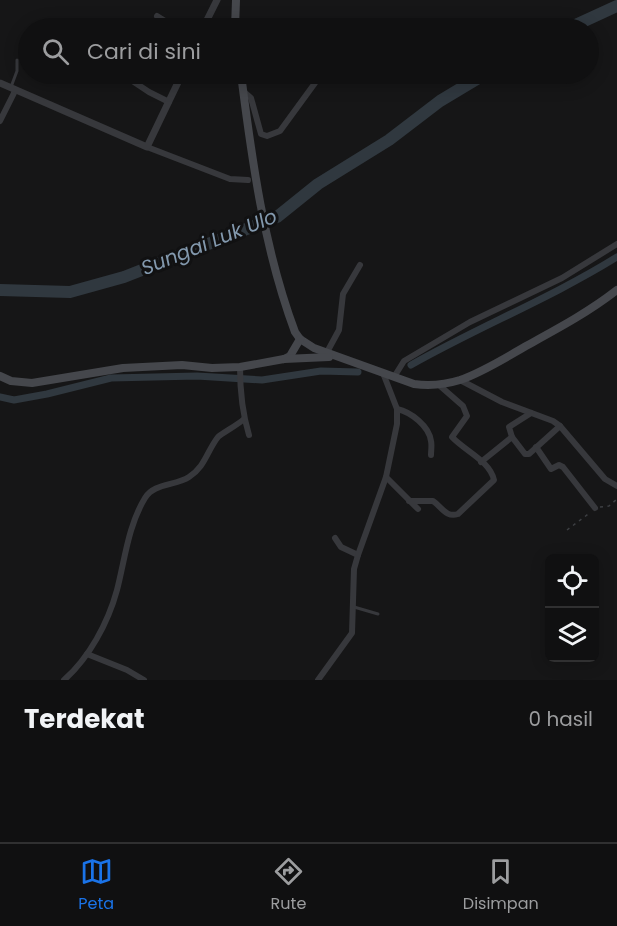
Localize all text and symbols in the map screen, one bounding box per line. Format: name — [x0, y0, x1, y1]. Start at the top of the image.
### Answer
search box — [18, 18, 599, 84]
icon: search — [39, 35, 72, 68]
text: Cari di sini — [87, 36, 201, 67]
water label: Sungai Luk Ulo — [137, 202, 281, 282]
map controls — [545, 554, 599, 662]
button: locate — [545, 554, 599, 608]
button: layers — [545, 608, 599, 662]
text: Terdekat — [24, 701, 144, 737]
text: 0 hasil — [529, 705, 593, 733]
tab: Peta — [78, 855, 114, 916]
tab: Rute — [271, 855, 306, 916]
tab: Disimpan — [463, 855, 539, 916]

